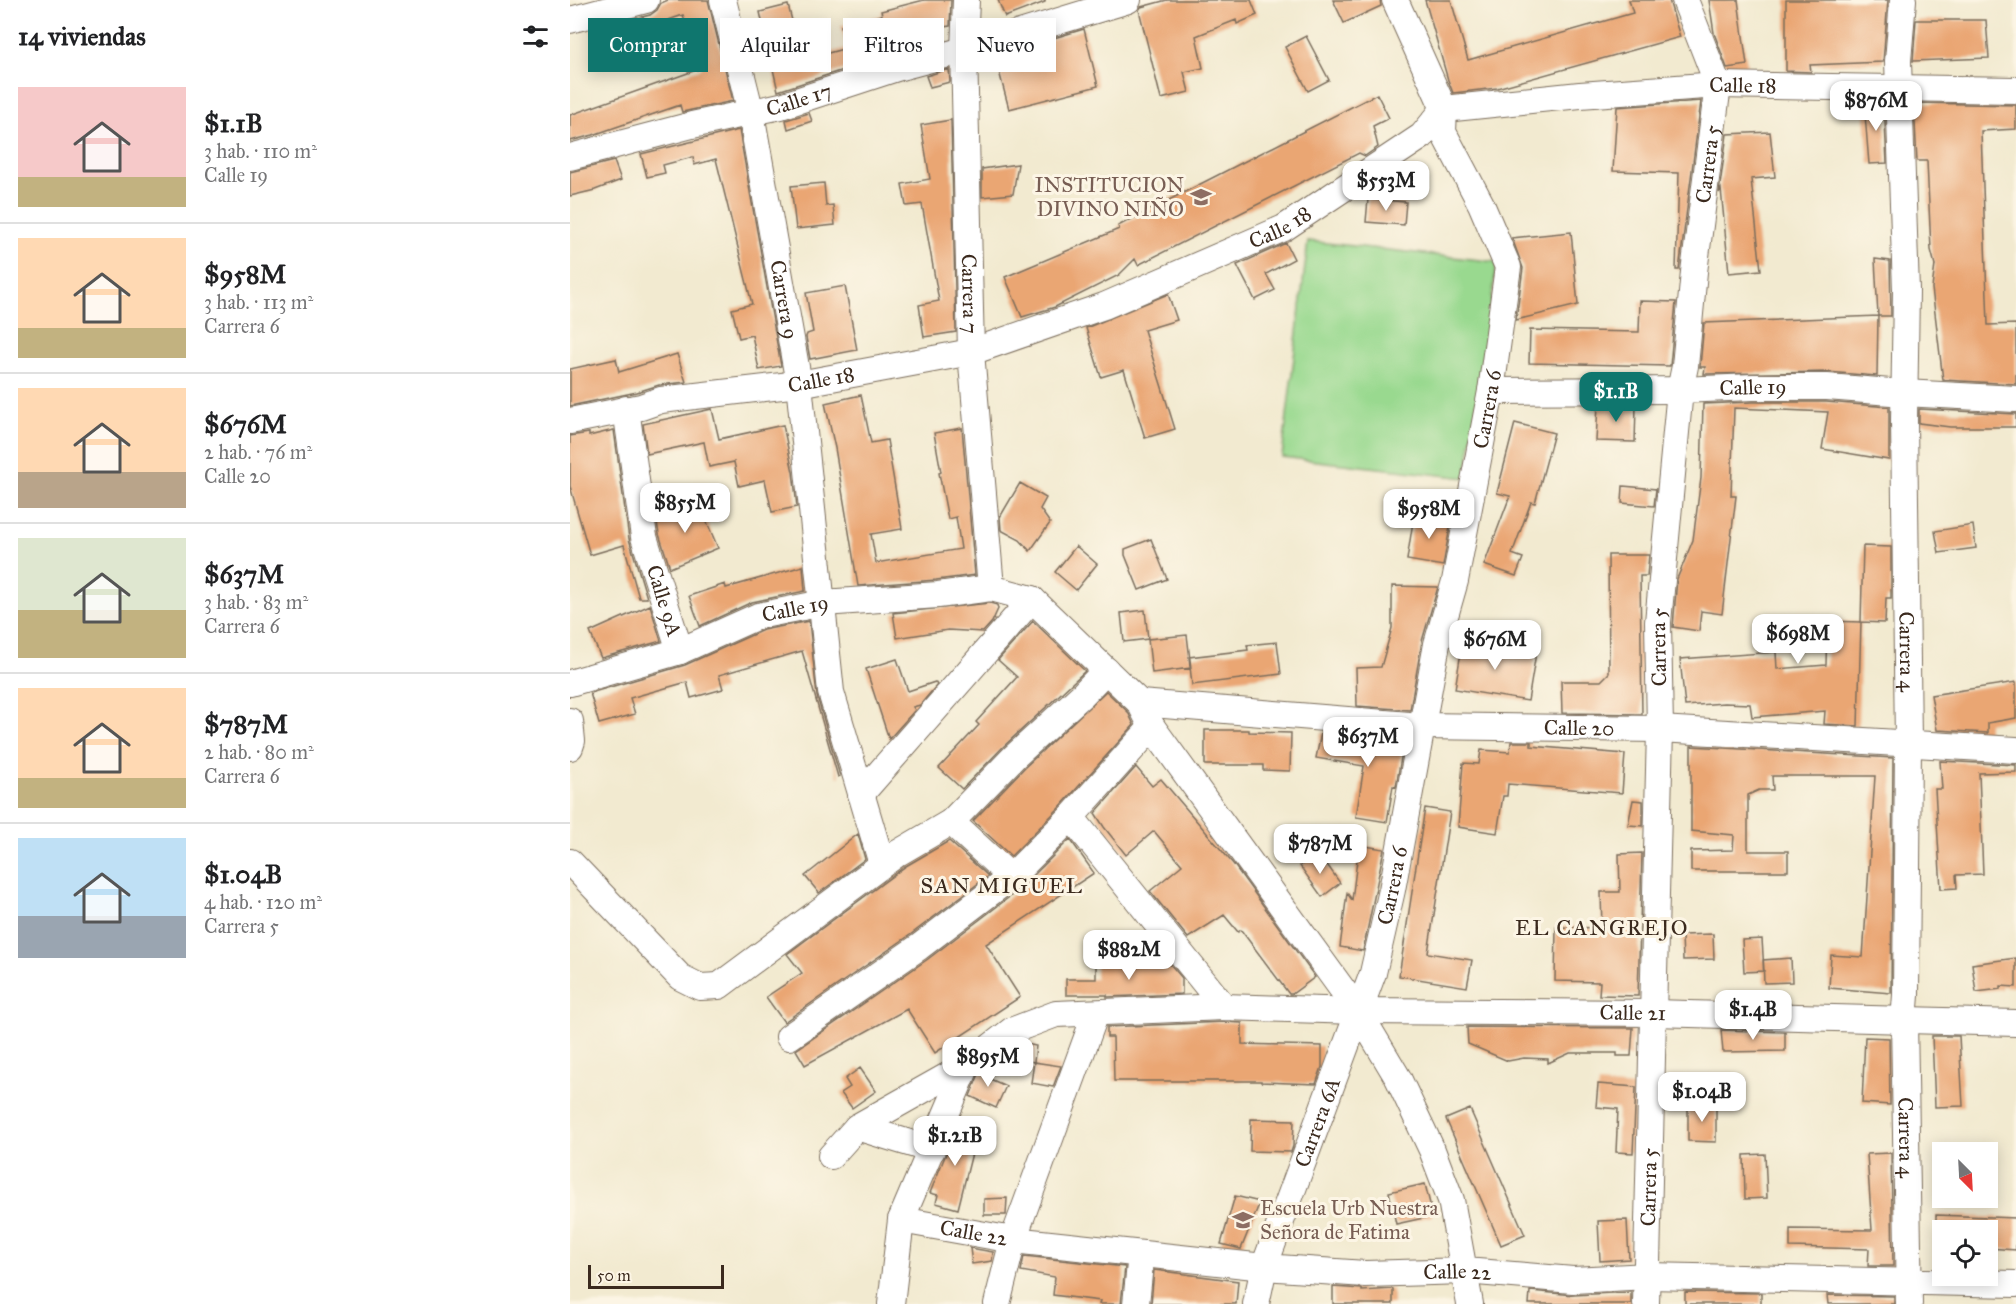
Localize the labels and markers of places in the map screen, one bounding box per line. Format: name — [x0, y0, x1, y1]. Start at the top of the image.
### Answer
pin: $876M — [1834, 81, 1918, 132]
pin: $553M — [1344, 161, 1428, 212]
place label: INSTITUCION DIVINO NIÑO — [1034, 172, 1184, 222]
school or university icon: INSTITUCION DIVINO NIÑO — [1189, 185, 1213, 209]
pin: $1.1B — [1574, 372, 1658, 423]
pin: $855M — [643, 483, 727, 534]
pin: $958M — [1387, 489, 1471, 540]
pin: $698M — [1756, 614, 1840, 665]
pin: $676M — [1453, 620, 1537, 671]
pin: $637M — [1326, 717, 1410, 768]
pin: $787M — [1278, 824, 1362, 875]
pin: $882M — [1087, 930, 1171, 981]
pin: $1.4B — [1711, 990, 1795, 1041]
pin: $895M — [946, 1037, 1030, 1088]
pin: $1.04B — [1653, 1072, 1751, 1123]
pin: $1.21B — [906, 1116, 1004, 1167]
place label: Escuela Urb Nuestra Señora de Fatima — [1260, 1195, 1439, 1245]
school or university icon: Escuela Urb Nuestra Señora de Fatima — [1231, 1208, 1255, 1232]

